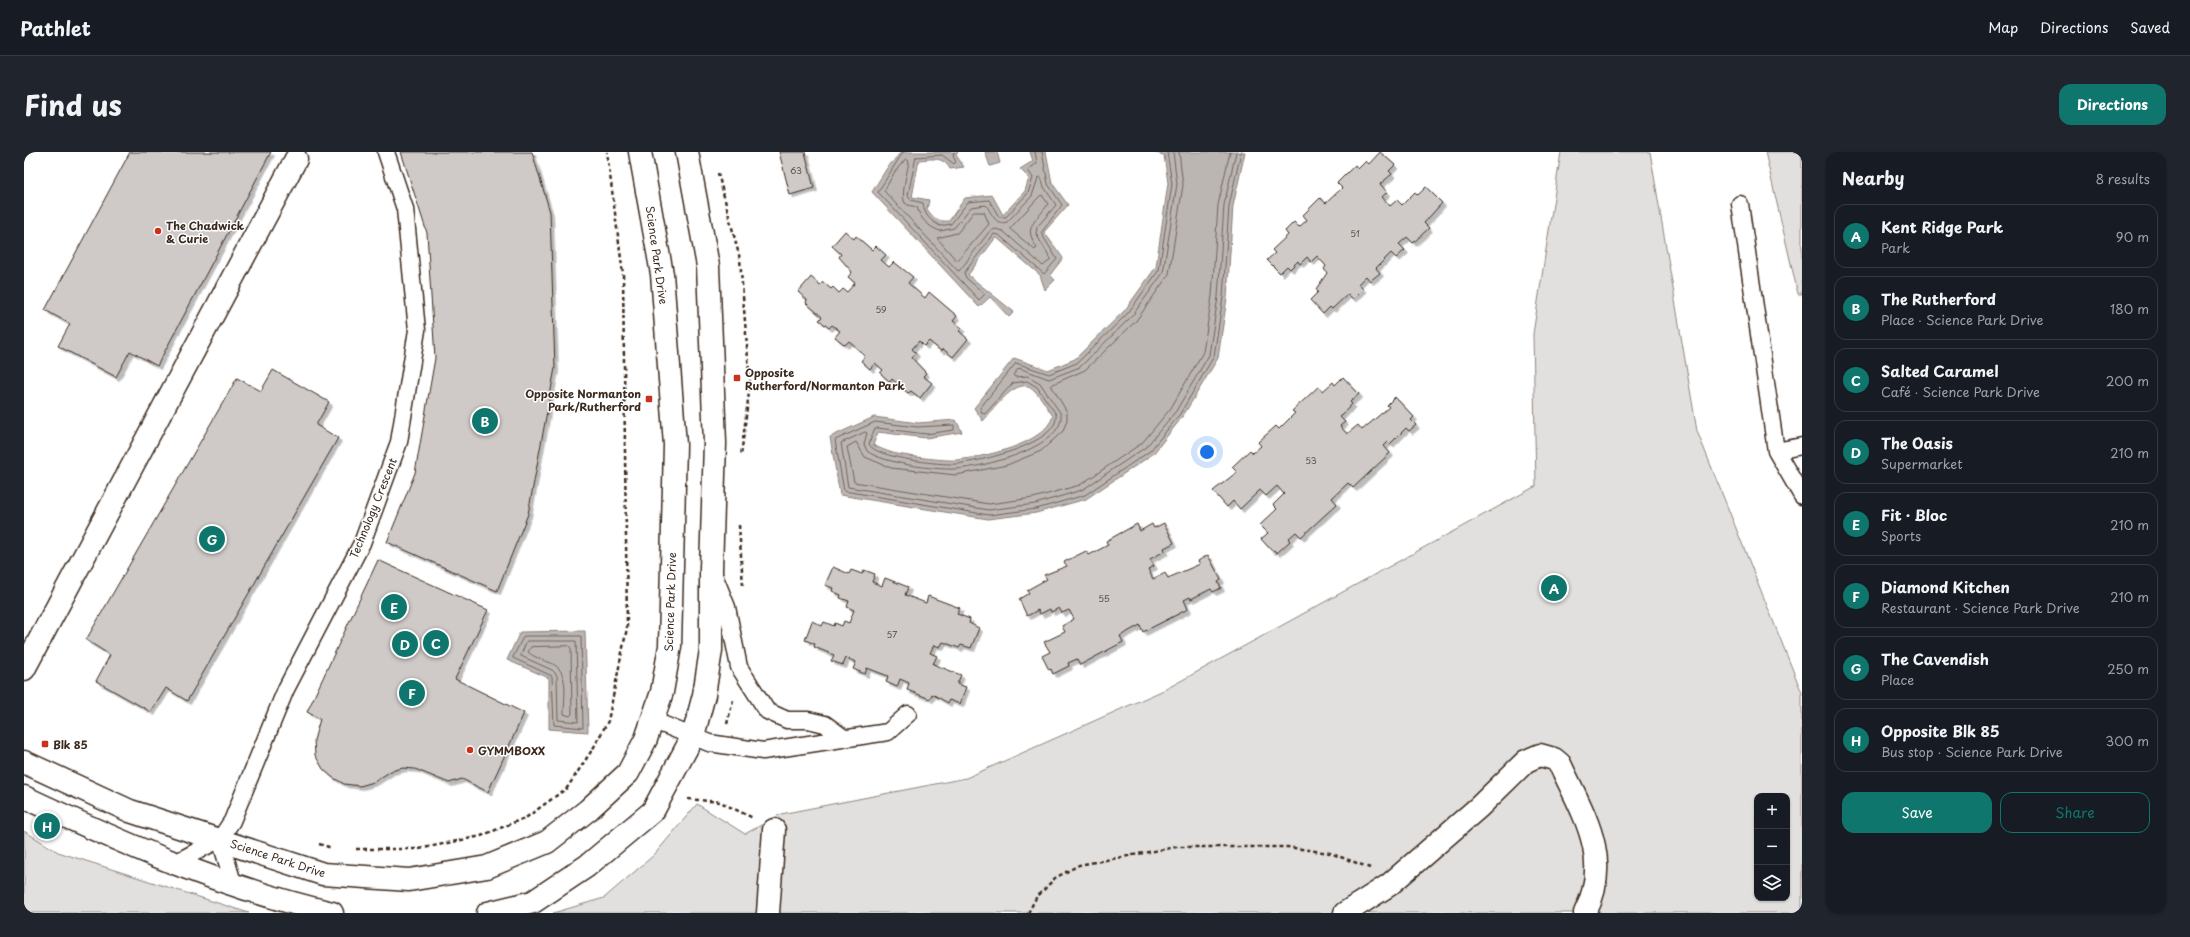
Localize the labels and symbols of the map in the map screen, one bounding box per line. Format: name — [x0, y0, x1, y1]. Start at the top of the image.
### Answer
house number: 63 — [790, 163, 802, 177]
street label: Science Park Drive — [642, 205, 672, 306]
place label: The Chadwick & Curie — [166, 217, 245, 247]
marker: The Chadwick & Curie — [153, 226, 163, 236]
house number: 51 — [1350, 226, 1360, 240]
house number: 59 — [875, 302, 887, 316]
place label: Opposite Rutherford/Normanton Park — [745, 364, 906, 394]
marker: Opposite Rutherford/Normanton Park — [732, 373, 742, 383]
place label: Opposite Normanton Park/Rutherford — [525, 385, 641, 415]
marker: Opposite Normanton Park/Rutherford — [644, 394, 654, 404]
pin: B — [472, 406, 498, 436]
your location — [1197, 442, 1217, 462]
house number: 53 — [1305, 453, 1317, 467]
street label: Technology Crescent — [345, 455, 401, 561]
pin: G — [199, 524, 225, 554]
street label: Science Park Drive — [660, 552, 680, 652]
pin: A — [1541, 573, 1567, 603]
house number: 55 — [1098, 591, 1110, 605]
pin: E — [381, 592, 407, 622]
house number: 57 — [887, 627, 897, 641]
pin: C — [423, 628, 449, 658]
pin: D — [392, 629, 418, 659]
pin: F — [399, 678, 425, 708]
place label: Blk 85 — [53, 736, 88, 753]
marker: Blk 85 — [40, 739, 50, 749]
place label: GYMMBOXX — [478, 742, 545, 759]
marker: GYMMBOXX — [465, 745, 475, 755]
pin: H — [34, 811, 60, 841]
street label: Science Park Drive — [228, 835, 328, 881]

